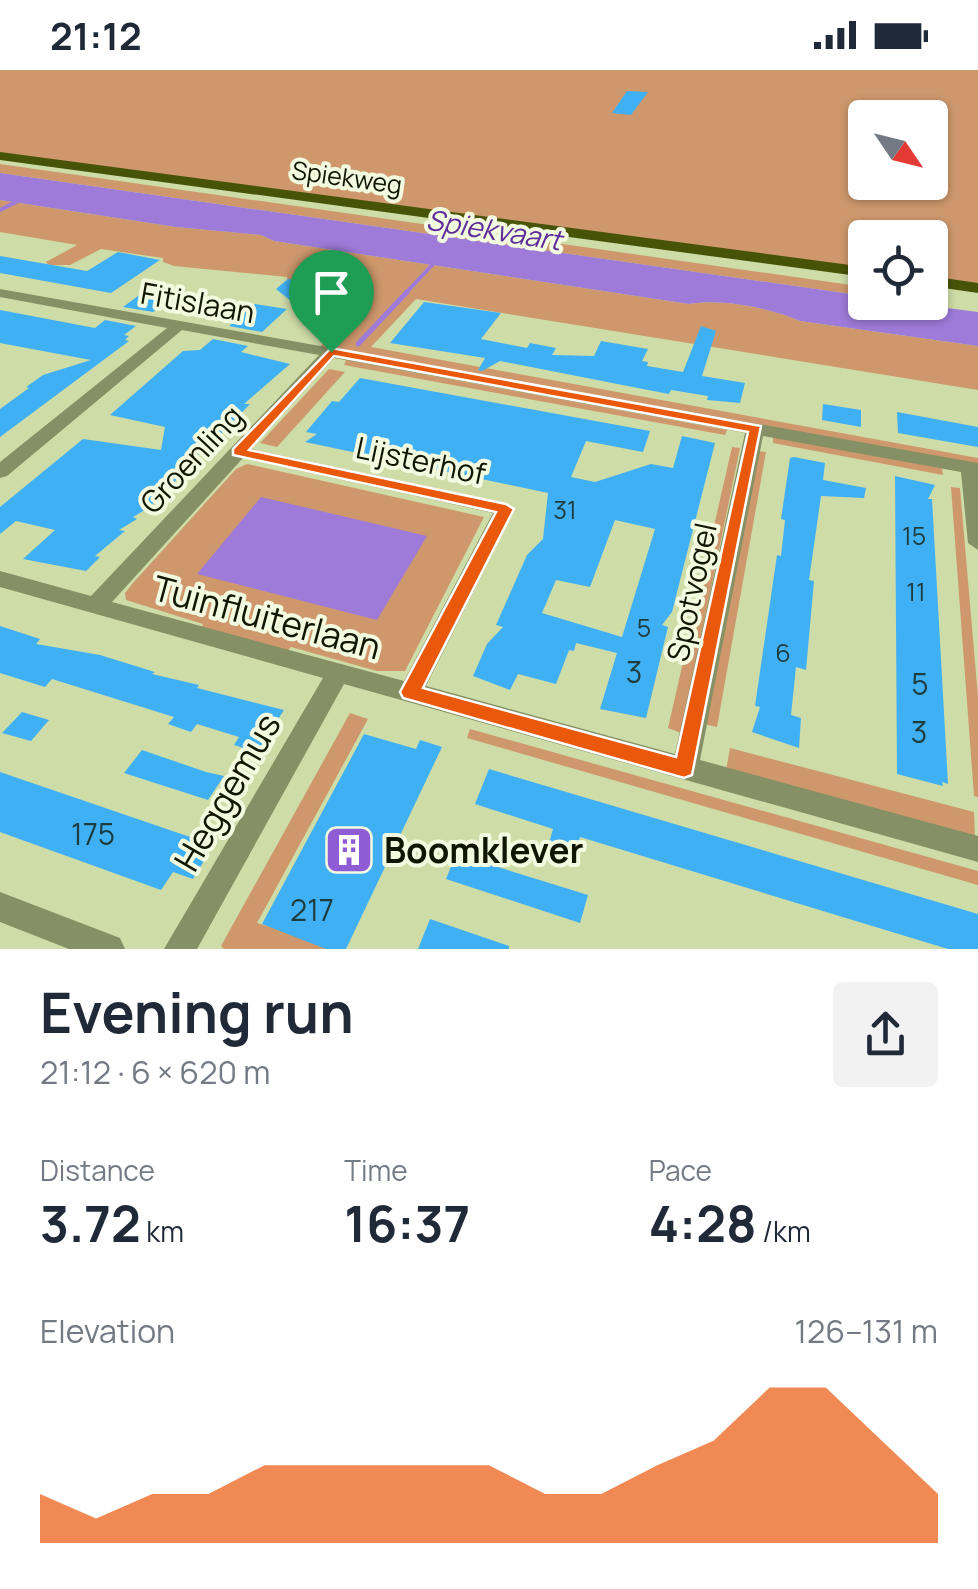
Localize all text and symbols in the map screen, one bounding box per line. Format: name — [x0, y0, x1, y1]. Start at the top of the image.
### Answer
text: 21:12 — [50, 9, 142, 61]
north arrow — [848, 100, 948, 200]
map controls — [848, 100, 948, 320]
street label: Spiekweg — [290, 152, 404, 202]
water label: Spiekvaart — [424, 200, 567, 259]
button: locate — [848, 220, 948, 320]
pin — [289, 250, 374, 353]
icon: arrive — [304, 265, 359, 320]
street label: Fitislaan — [138, 272, 258, 332]
street label: Groenling — [130, 396, 252, 522]
street label: Lijsterhof — [352, 426, 490, 494]
house number: 31 — [553, 492, 577, 527]
house number: 15 — [902, 518, 926, 553]
street label: Spotvogel — [656, 519, 726, 665]
street label: Tuinfluiterlaan — [148, 564, 386, 670]
house number: 11 — [906, 574, 926, 609]
house number: 5 — [637, 610, 651, 645]
house number: 6 — [775, 635, 791, 670]
house number: 3 — [626, 651, 642, 692]
house number: 5 — [911, 663, 929, 704]
street label: Heggemus — [163, 704, 291, 880]
house number: 3 — [911, 711, 927, 752]
house number: 175 — [71, 813, 115, 854]
building icon: Boomklever — [323, 824, 375, 876]
place label: Boomklever — [384, 826, 584, 874]
house number: 217 — [290, 889, 334, 930]
text: Evening run — [40, 974, 354, 1050]
button: share — [833, 982, 938, 1087]
text: 21:12 · 6 × 620 m — [40, 1050, 270, 1094]
text: Distance — [40, 1151, 155, 1189]
text: Time — [344, 1151, 408, 1189]
text: Pace — [649, 1151, 712, 1189]
text: 3.72 — [40, 1189, 141, 1257]
text: 16:37 — [344, 1189, 470, 1257]
text: 4:28 — [649, 1189, 757, 1257]
text: km — [141, 1212, 184, 1250]
text: /km — [757, 1212, 811, 1250]
text: Elevation — [40, 1309, 175, 1353]
text: 126–131 m — [795, 1309, 938, 1353]

